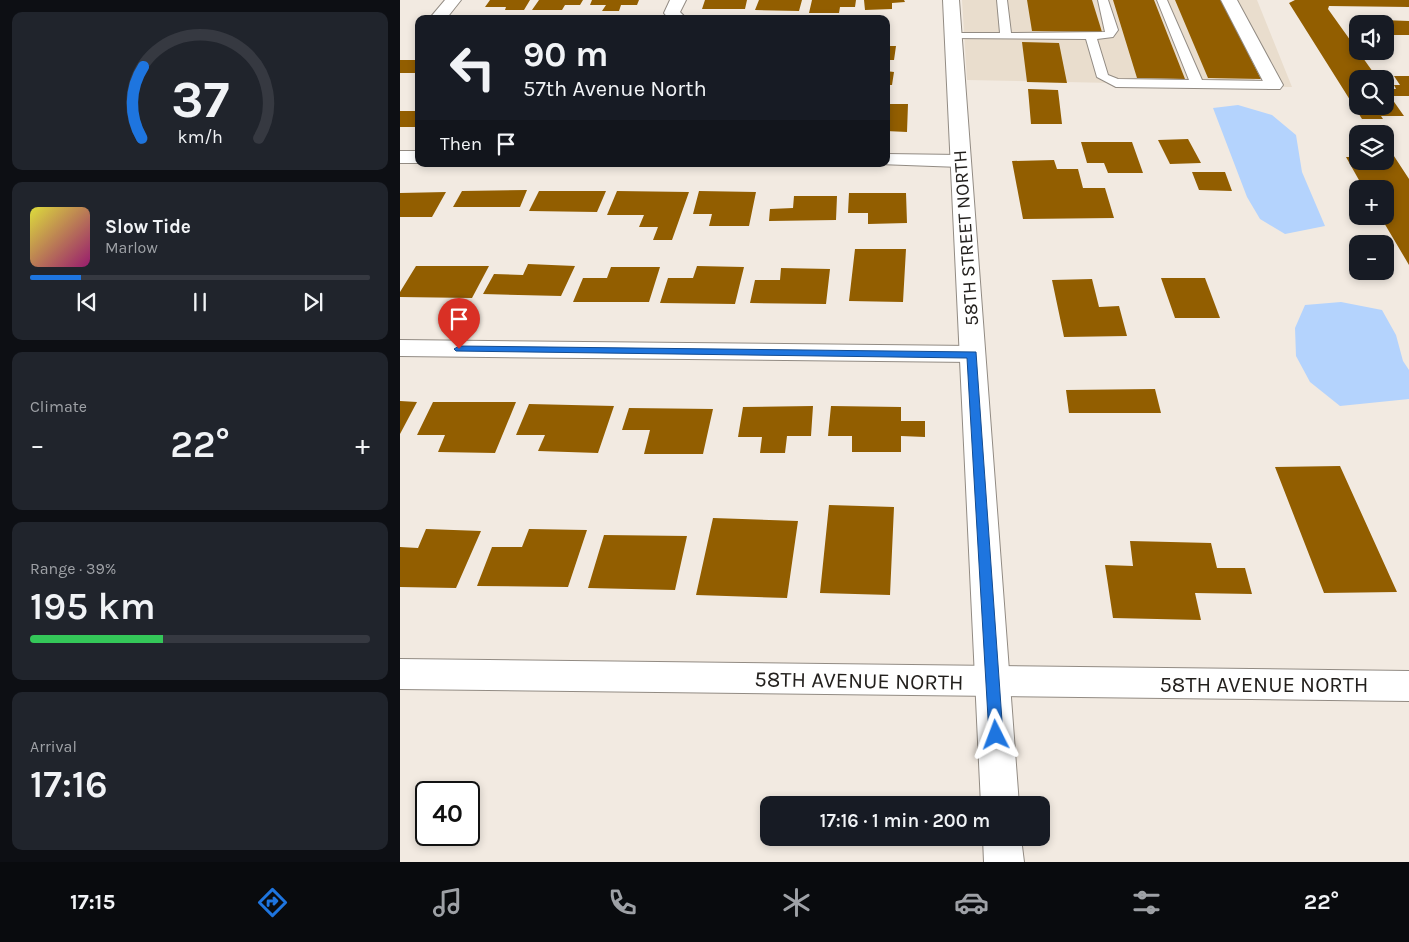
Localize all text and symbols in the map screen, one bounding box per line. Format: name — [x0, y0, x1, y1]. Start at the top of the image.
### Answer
map controls — [1349, 15, 1394, 280]
button: sound — [1349, 15, 1394, 60]
text: 90 m — [523, 34, 609, 75]
icon: left — [440, 35, 505, 100]
text: 37 — [171, 69, 229, 130]
button: search — [1349, 70, 1394, 115]
text: 57th Avenue North — [523, 76, 707, 102]
button: layers — [1349, 125, 1394, 170]
text: km/h — [177, 127, 223, 148]
icon: arrive — [492, 130, 520, 158]
text: Then — [440, 133, 482, 155]
street label: 58TH STREET NORTH — [949, 149, 983, 327]
button: + — [1349, 180, 1394, 225]
text: Slow Tide — [105, 216, 191, 238]
button: − — [1349, 235, 1394, 280]
text: Marlow — [105, 238, 158, 257]
icon: previous — [73, 288, 101, 316]
icon: pause — [186, 288, 214, 316]
icon: next — [299, 288, 327, 316]
pin — [438, 298, 480, 349]
icon: arrive — [445, 305, 473, 333]
text: Climate — [30, 397, 87, 416]
text: 22° — [170, 422, 230, 467]
text: − — [30, 428, 45, 461]
text: + — [355, 428, 370, 461]
text: Range · 39% — [30, 559, 116, 578]
text: 195 km — [30, 584, 156, 629]
street label: 58TH AVENUE NORTH — [754, 666, 964, 696]
street label: 58TH AVENUE NORTH — [1159, 672, 1369, 698]
position arrow — [969, 708, 1021, 760]
text: Arrival — [30, 737, 77, 756]
text: 17:16 — [30, 762, 108, 807]
speed limit sign: 40 — [415, 781, 480, 846]
text: 17:16 · 1 min · 200 m — [820, 810, 990, 832]
icon: directions — [255, 885, 290, 920]
icon: music — [430, 885, 465, 920]
icon: phone — [605, 885, 640, 920]
icon: climate — [779, 885, 814, 920]
icon: car — [954, 885, 989, 920]
icon: filters — [1129, 885, 1164, 920]
text: 17:15 — [70, 889, 115, 915]
text: 22° — [1304, 889, 1339, 915]

